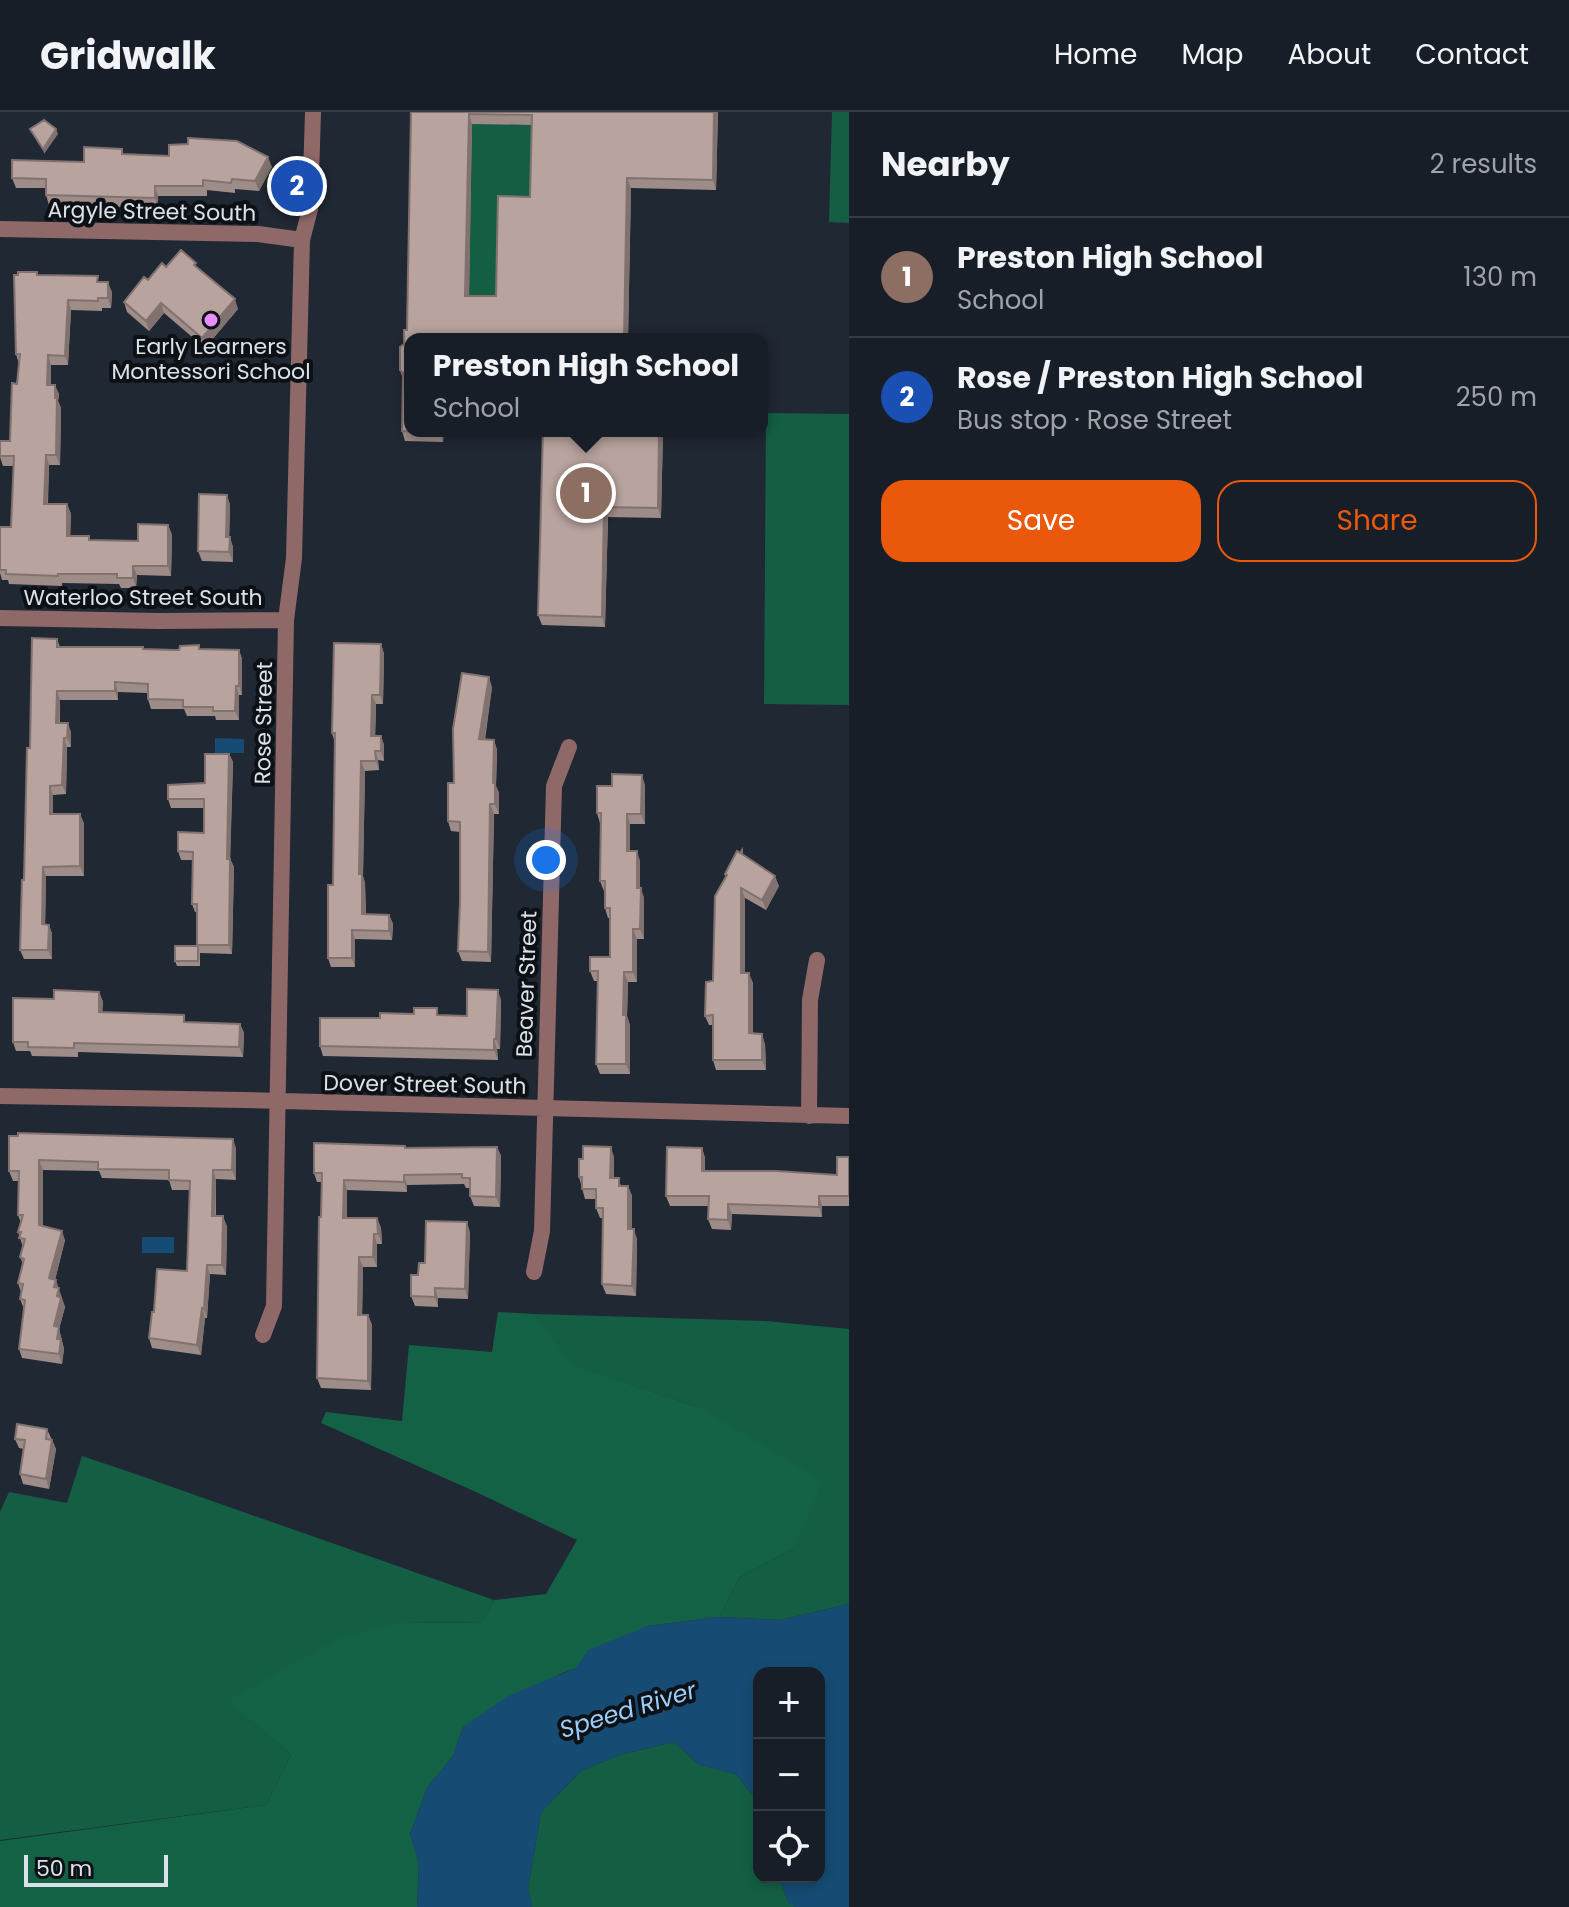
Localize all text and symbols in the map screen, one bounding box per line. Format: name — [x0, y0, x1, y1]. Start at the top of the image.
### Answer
text: Gridwalk — [40, 29, 216, 82]
text: Home — [1054, 35, 1137, 74]
text: Map — [1181, 35, 1243, 74]
text: About — [1287, 35, 1371, 74]
text: Contact — [1415, 35, 1529, 74]
text: Nearby — [881, 140, 1010, 188]
text: 2 results — [1430, 146, 1537, 182]
pin: 2 — [271, 156, 323, 216]
street label: Argyle Street South — [47, 194, 257, 229]
text: Preston High School — [957, 236, 1263, 279]
text: 1 — [902, 259, 912, 295]
text: 130 m — [1463, 259, 1537, 295]
text: School — [957, 282, 1044, 318]
marker: Early Learners Montessori School — [202, 311, 220, 329]
place label: Early Learners Montessori School — [111, 331, 311, 387]
popup — [404, 333, 768, 437]
text: Preston High School — [433, 344, 739, 387]
text: Rose / Preston High School — [957, 356, 1363, 399]
text: 2 — [900, 379, 914, 415]
text: 250 m — [1456, 379, 1537, 415]
text: School — [433, 390, 520, 426]
text: Bus stop · Rose Street — [957, 402, 1232, 438]
pin: 1 — [560, 463, 612, 523]
button: Save — [881, 480, 1201, 562]
button: Share — [1217, 480, 1537, 562]
street label: Waterloo Street South — [23, 582, 263, 613]
street label: Rose Street — [247, 661, 280, 785]
your location — [526, 840, 566, 880]
street label: Beaver Street — [508, 910, 545, 1058]
street label: Dover Street South — [323, 1067, 527, 1102]
map controls — [753, 1667, 825, 1883]
button: + — [753, 1667, 825, 1739]
water label: Speed River — [556, 1673, 701, 1746]
button: − — [753, 1739, 825, 1811]
button: locate — [753, 1811, 825, 1883]
scale bar — [24, 1851, 168, 1887]
text: 50 m — [36, 1853, 92, 1884]

